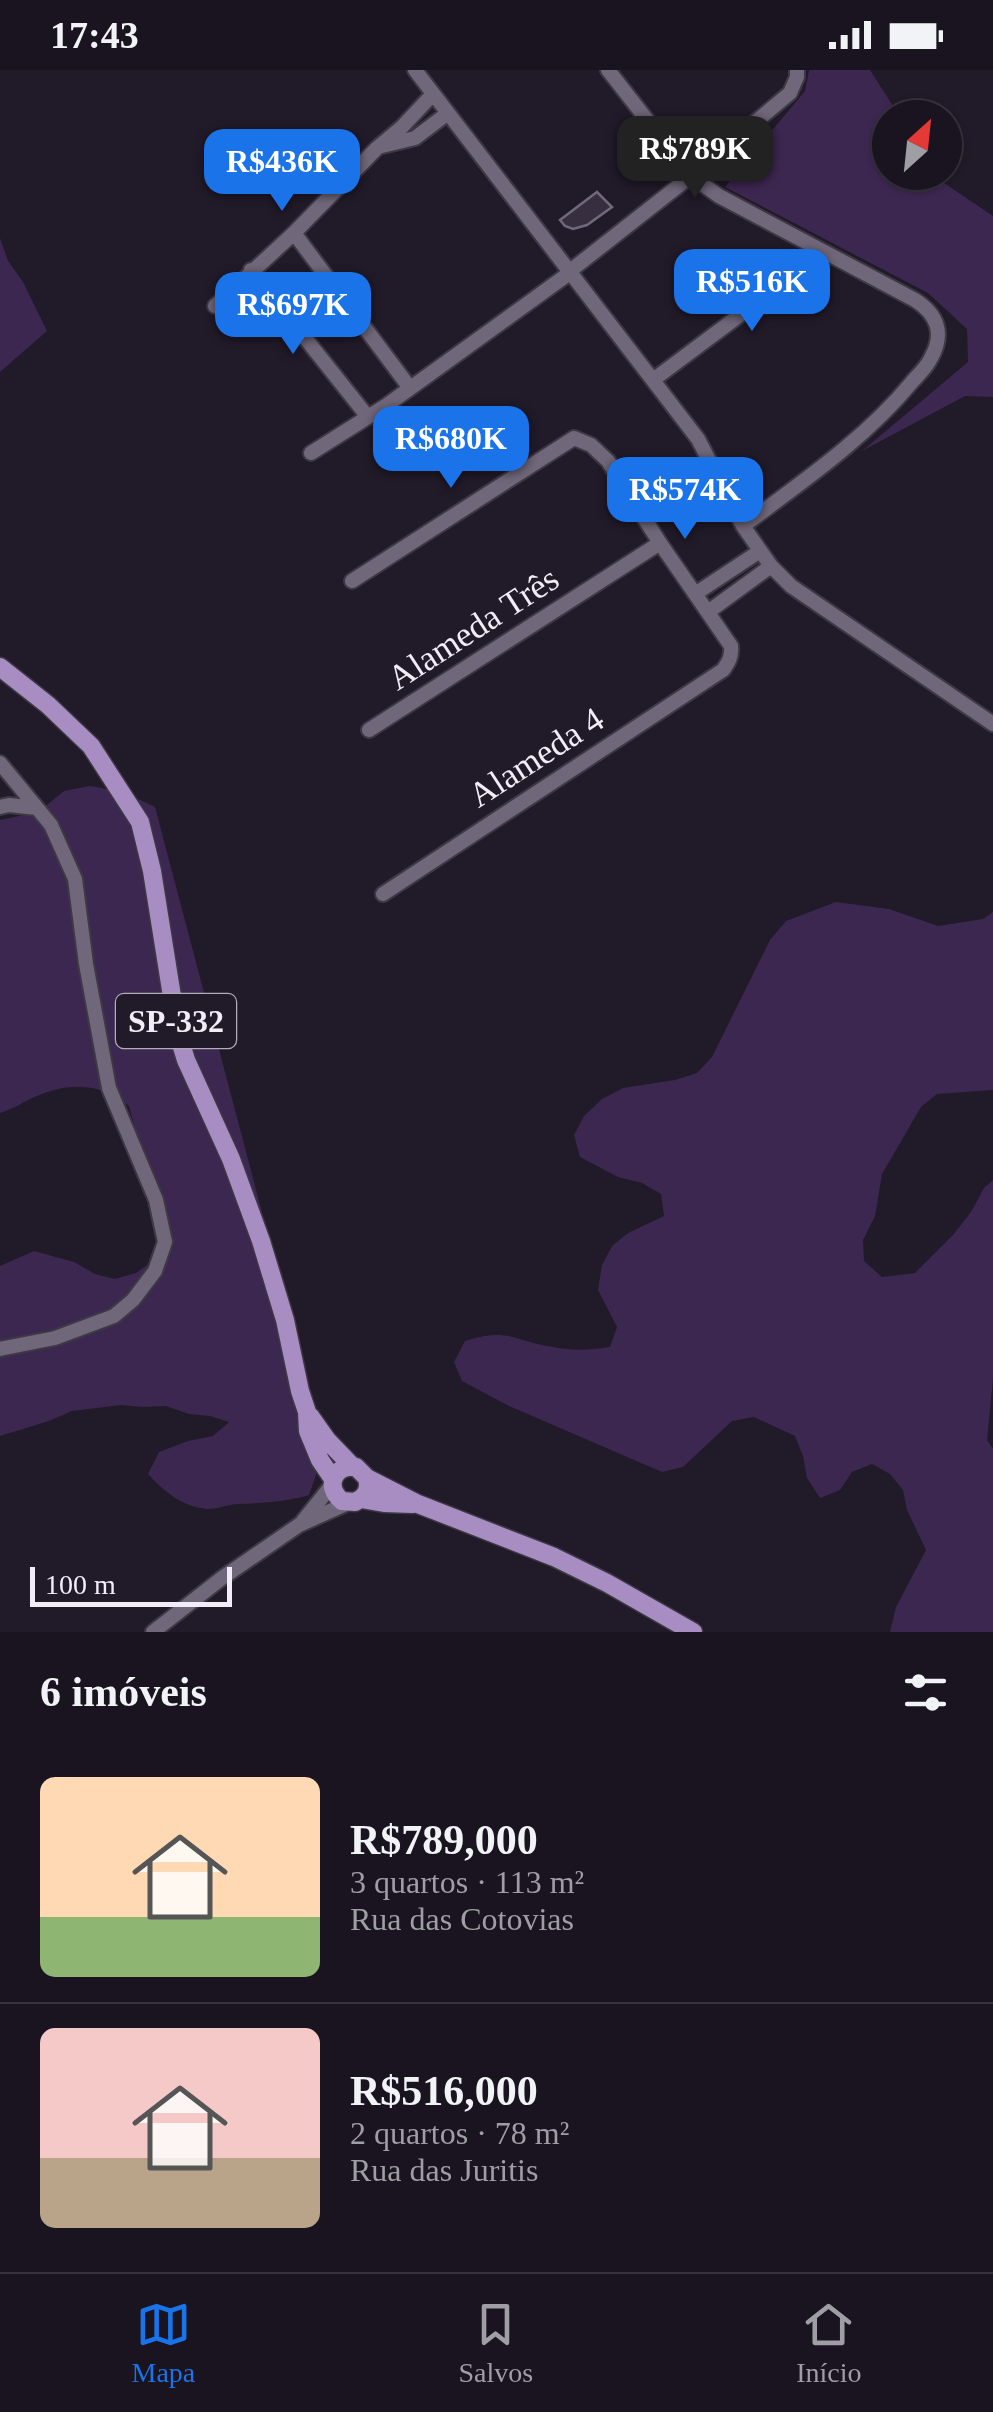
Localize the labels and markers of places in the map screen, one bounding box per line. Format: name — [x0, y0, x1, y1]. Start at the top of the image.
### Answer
pin: R$789K — [614, 116, 776, 201]
pin: R$436K — [201, 129, 363, 214]
pin: R$516K — [671, 249, 833, 334]
pin: R$697K — [212, 272, 374, 357]
pin: R$680K — [370, 406, 532, 491]
pin: R$574K — [604, 457, 766, 542]

